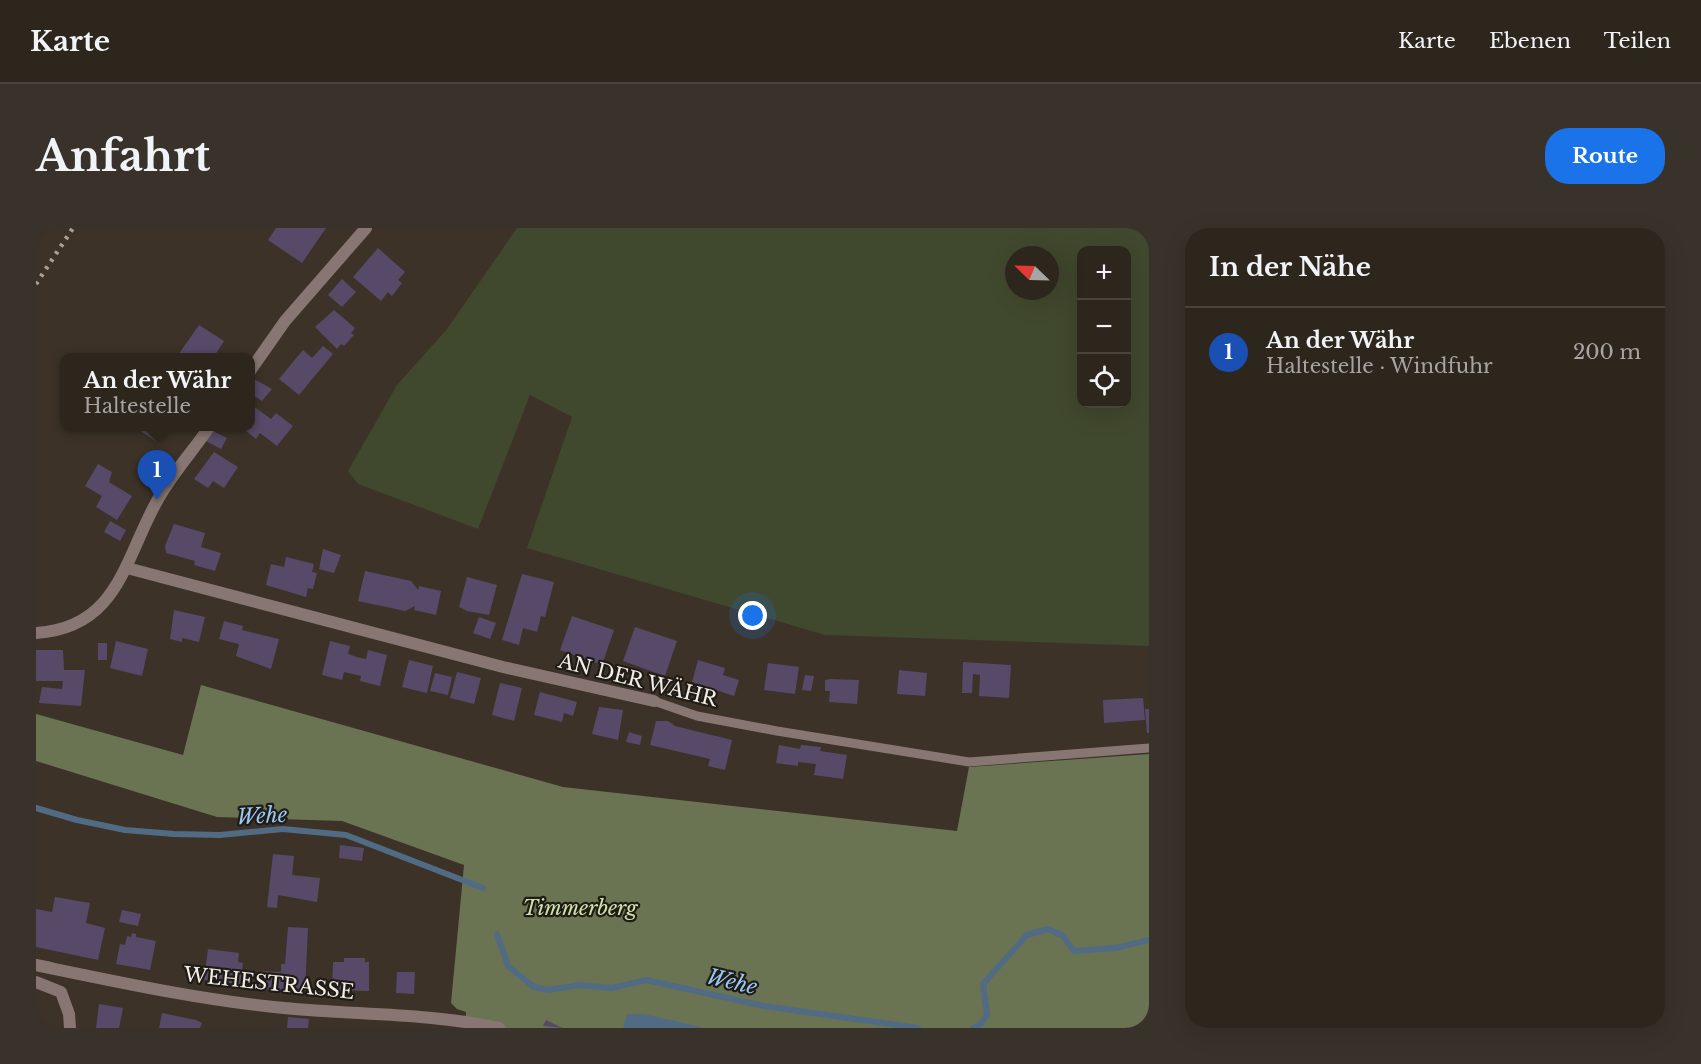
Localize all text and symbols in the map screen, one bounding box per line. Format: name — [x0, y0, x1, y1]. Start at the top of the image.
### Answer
text: Karte — [30, 24, 110, 59]
text: Karte — [1398, 28, 1456, 54]
text: Ebenen — [1489, 28, 1571, 54]
text: Teilen — [1604, 28, 1671, 54]
button: Route — [1545, 128, 1665, 184]
text: Anfahrt — [36, 130, 210, 182]
north arrow — [1005, 246, 1059, 300]
map controls — [1077, 246, 1131, 408]
button: + — [1077, 246, 1131, 300]
text: In der Nähe — [1209, 251, 1371, 283]
button: − — [1077, 300, 1131, 354]
text: An der Währ — [1266, 327, 1414, 354]
text: 1 — [1224, 340, 1233, 364]
text: 200 m — [1573, 340, 1641, 364]
popup — [60, 353, 255, 431]
button: locate — [1077, 354, 1131, 408]
text: Haltestelle · Windfuhr — [1266, 354, 1492, 378]
text: An der Währ — [83, 367, 232, 394]
text: Haltestelle — [83, 394, 191, 418]
pin: 1 — [138, 450, 176, 500]
your location — [738, 601, 767, 630]
street label: AN DER WÄHR — [555, 647, 721, 712]
water label: Wehe — [236, 802, 288, 830]
park label: Timmerberg — [523, 896, 638, 920]
street label: WEHESTRASSE — [182, 962, 355, 1004]
water label: Wehe — [704, 964, 760, 1000]

